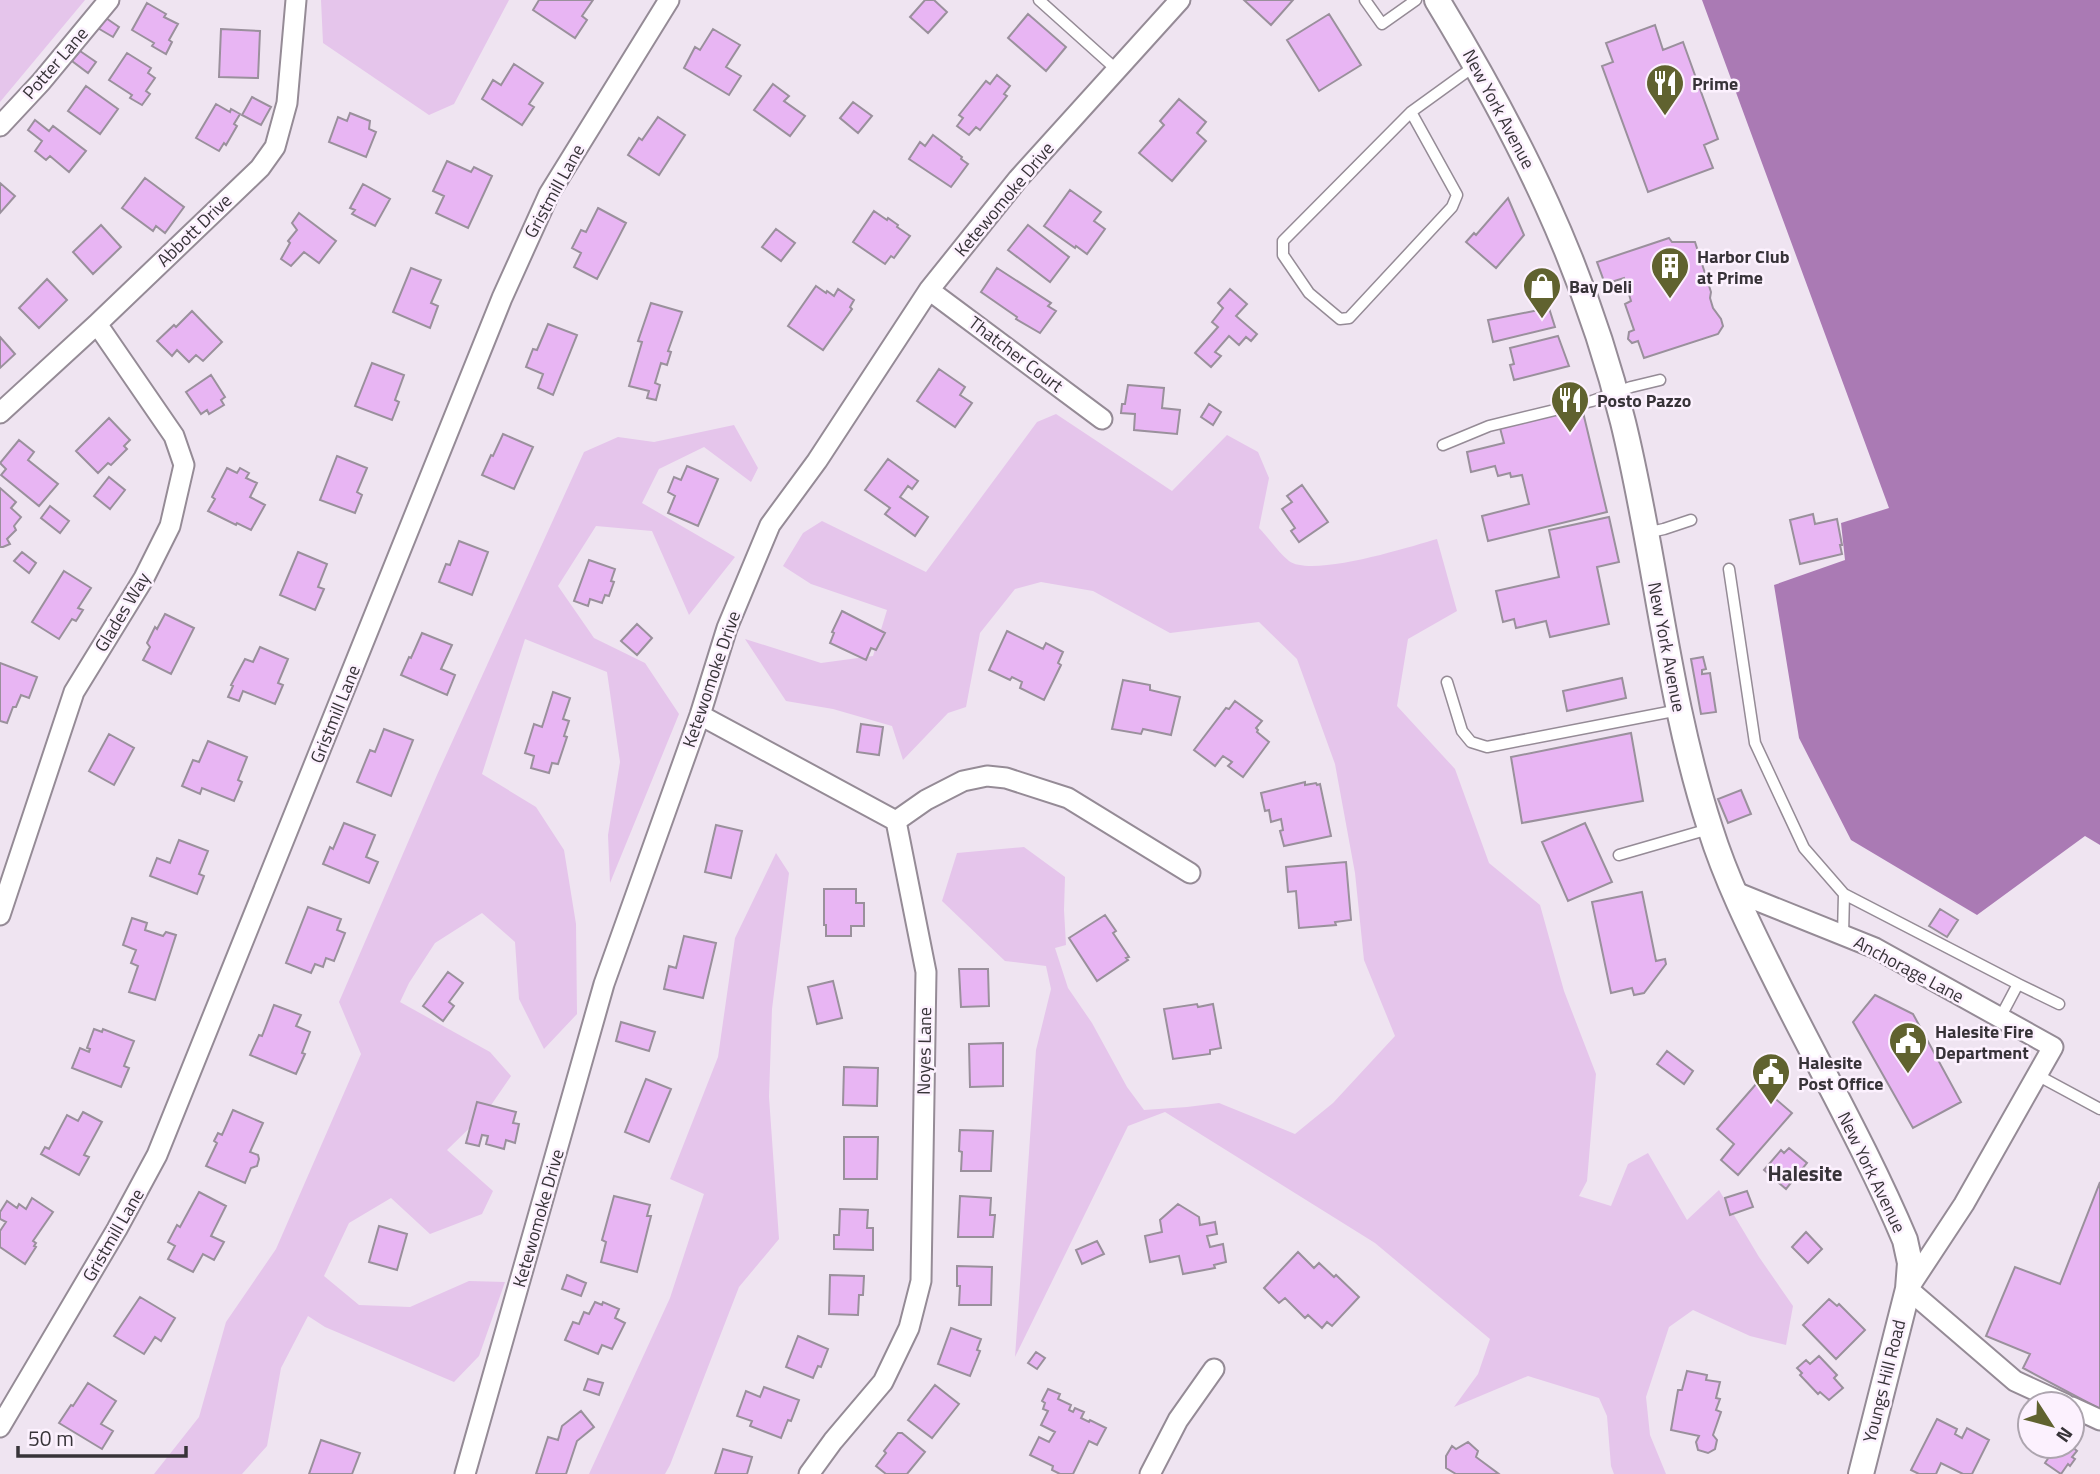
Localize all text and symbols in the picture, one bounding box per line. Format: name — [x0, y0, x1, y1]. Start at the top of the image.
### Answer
street label: Potter Lane — [16, 21, 94, 105]
street label: New York Avenue — [1456, 44, 1542, 174]
restaurant icon: Prime — [1644, 62, 1686, 117]
place label: Prime — [1692, 70, 1738, 97]
street label: Ketewomoke Drive — [948, 136, 1060, 262]
street label: Gristmill Lane — [517, 139, 591, 243]
street label: Abbott Drive — [150, 187, 238, 273]
place label: Harbor Club at Prime — [1697, 243, 1790, 291]
building icon: Harbor Club at Prime — [1649, 245, 1691, 300]
shop icon: Bay Deli — [1521, 265, 1563, 320]
place label: Bay Deli — [1569, 273, 1632, 300]
street label: Thatcher Court — [963, 309, 1070, 399]
restaurant icon: Posto Pazzo — [1549, 379, 1591, 434]
place label: Posto Pazzo — [1597, 387, 1691, 414]
street label: Glades Way — [88, 567, 157, 657]
street label: New York Avenue — [1641, 580, 1693, 714]
street label: Ketewomoke Drive — [675, 607, 747, 751]
street label: Gristmill Lane — [303, 661, 367, 767]
street label: Anchorage Lane — [1849, 929, 1969, 1009]
street label: Noyes Lane — [910, 1007, 938, 1095]
place label: Halesite Fire Department — [1935, 1018, 2033, 1066]
public building icon: Halesite Fire Department — [1887, 1020, 1929, 1075]
place label: Halesite Post Office — [1798, 1049, 1884, 1097]
public building icon: Halesite Post Office — [1750, 1051, 1792, 1106]
street label: New York Avenue — [1831, 1107, 1913, 1237]
street label: Ketewomoke Drive — [505, 1146, 571, 1290]
district label: Halesite — [1767, 1157, 1843, 1189]
street label: Gristmill Lane — [75, 1183, 151, 1287]
street label: Youngs Hill Road — [1856, 1317, 1912, 1445]
north arrow — [2016, 1390, 2086, 1460]
scale bar — [18, 1414, 186, 1458]
text: N — [2050, 1421, 2081, 1449]
text: 50 m — [28, 1422, 74, 1454]

